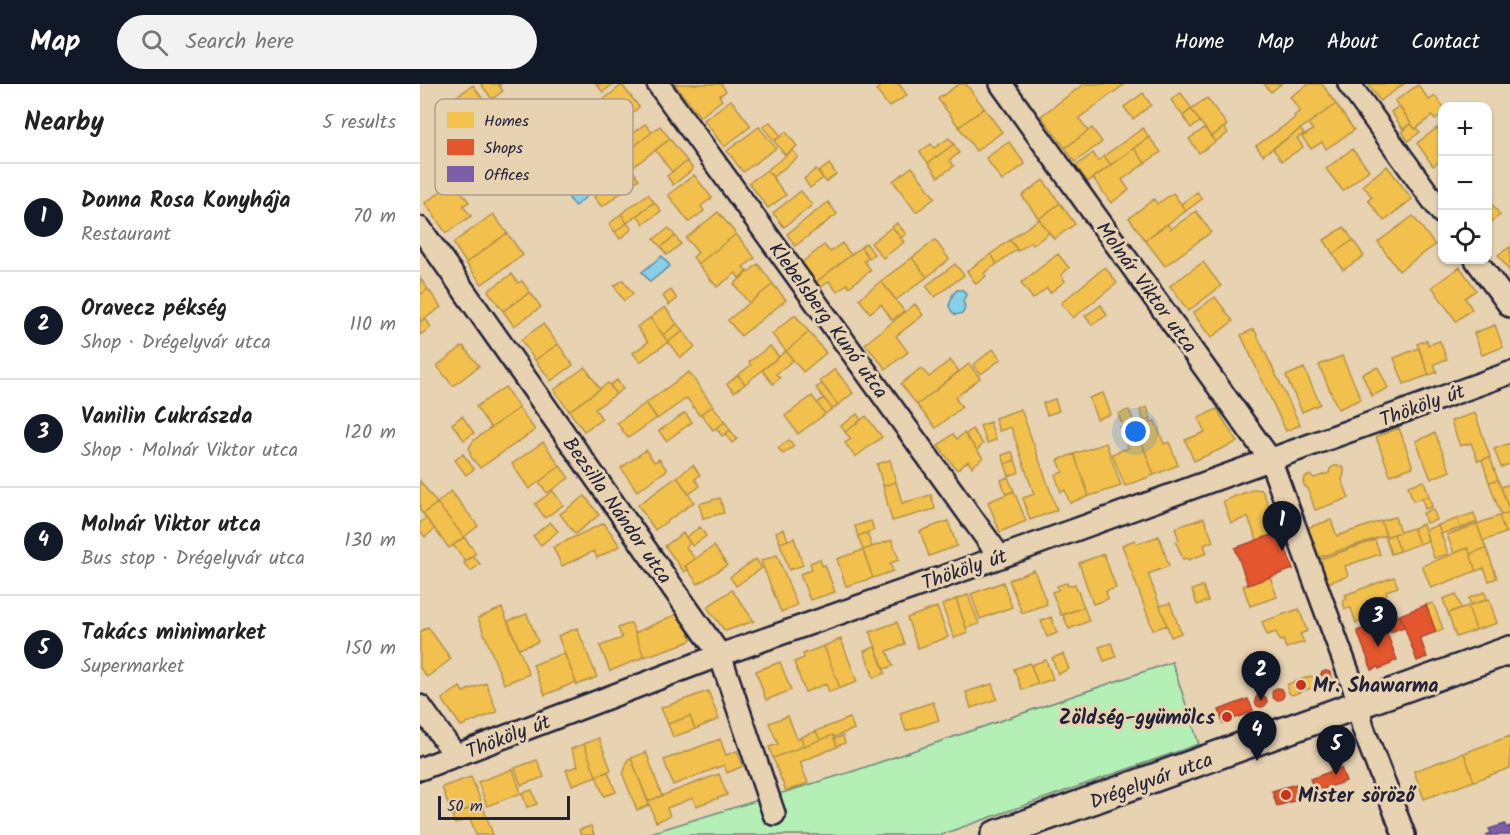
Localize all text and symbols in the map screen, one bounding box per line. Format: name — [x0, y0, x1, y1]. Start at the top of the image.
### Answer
search box — [117, 15, 537, 69]
text: Map — [30, 20, 81, 65]
text: Search here — [186, 25, 294, 60]
icon: search — [138, 26, 171, 59]
text: Home — [1175, 26, 1224, 59]
text: Map — [1257, 26, 1294, 59]
text: About — [1327, 26, 1378, 59]
text: Contact — [1411, 26, 1480, 59]
legend — [435, 99, 633, 195]
text: Nearby — [24, 102, 104, 144]
map controls — [1438, 102, 1492, 264]
button: + — [1438, 102, 1492, 156]
text: 5 results — [322, 107, 396, 139]
text: Homes — [484, 109, 529, 134]
text: Shops — [484, 136, 523, 161]
button: − — [1438, 156, 1492, 210]
text: Offices — [484, 163, 530, 188]
text: Donna Rosa Konyhája — [81, 184, 291, 219]
text: 1 — [40, 201, 47, 233]
text: 70 m — [353, 201, 396, 233]
button: locate — [1438, 210, 1492, 264]
street label: Molnár Viktor utca — [1086, 216, 1204, 361]
text: Restaurant — [81, 219, 171, 251]
street label: Klebelsberg Kunó utca — [759, 236, 895, 406]
text: Oravecz pékség — [81, 292, 227, 327]
text: 2 — [38, 309, 49, 341]
text: 110 m — [350, 309, 396, 341]
text: Shop · Drégelyvár utca — [81, 327, 271, 359]
street label: Thököly út — [1376, 377, 1470, 437]
text: Vanilin Cukrászda — [81, 400, 252, 435]
text: 3 — [38, 417, 49, 449]
text: 120 m — [344, 417, 396, 449]
your location — [1121, 417, 1150, 446]
street label: Bezsilla Nándor utca — [553, 431, 679, 592]
text: Shop · Molnár Viktor utca — [81, 435, 298, 467]
pin: 1 — [1262, 502, 1302, 551]
text: Molnár Viktor utca — [81, 508, 261, 543]
text: 4 — [38, 525, 49, 557]
text: 130 m — [344, 525, 396, 557]
street label: Thököly út — [918, 541, 1012, 600]
text: Bus stop · Drégelyvár utca — [81, 543, 305, 575]
pin: 3 — [1358, 598, 1398, 647]
text: Takács minimarket — [81, 616, 266, 651]
text: 5 — [38, 633, 49, 665]
text: 150 m — [345, 633, 396, 665]
text: Supermarket — [81, 651, 184, 683]
pin: 2 — [1242, 652, 1280, 701]
place label: Mr. Shawarma — [1313, 671, 1439, 703]
marker: Mr. Shawarma — [1294, 678, 1308, 692]
place label: Zöldség-gyümölcs — [1059, 703, 1216, 735]
street label: Thököly út — [462, 707, 556, 769]
marker: Zöldség-gyümölcs — [1220, 710, 1234, 724]
pin: 4 — [1238, 712, 1276, 761]
pin: 5 — [1316, 726, 1356, 775]
street label: Drégelyvár utca — [1085, 745, 1218, 819]
place label: Mister söröző — [1298, 781, 1417, 813]
marker: Mister söröző — [1279, 788, 1293, 802]
scale bar — [438, 793, 570, 820]
text: 50 m — [447, 794, 483, 819]

